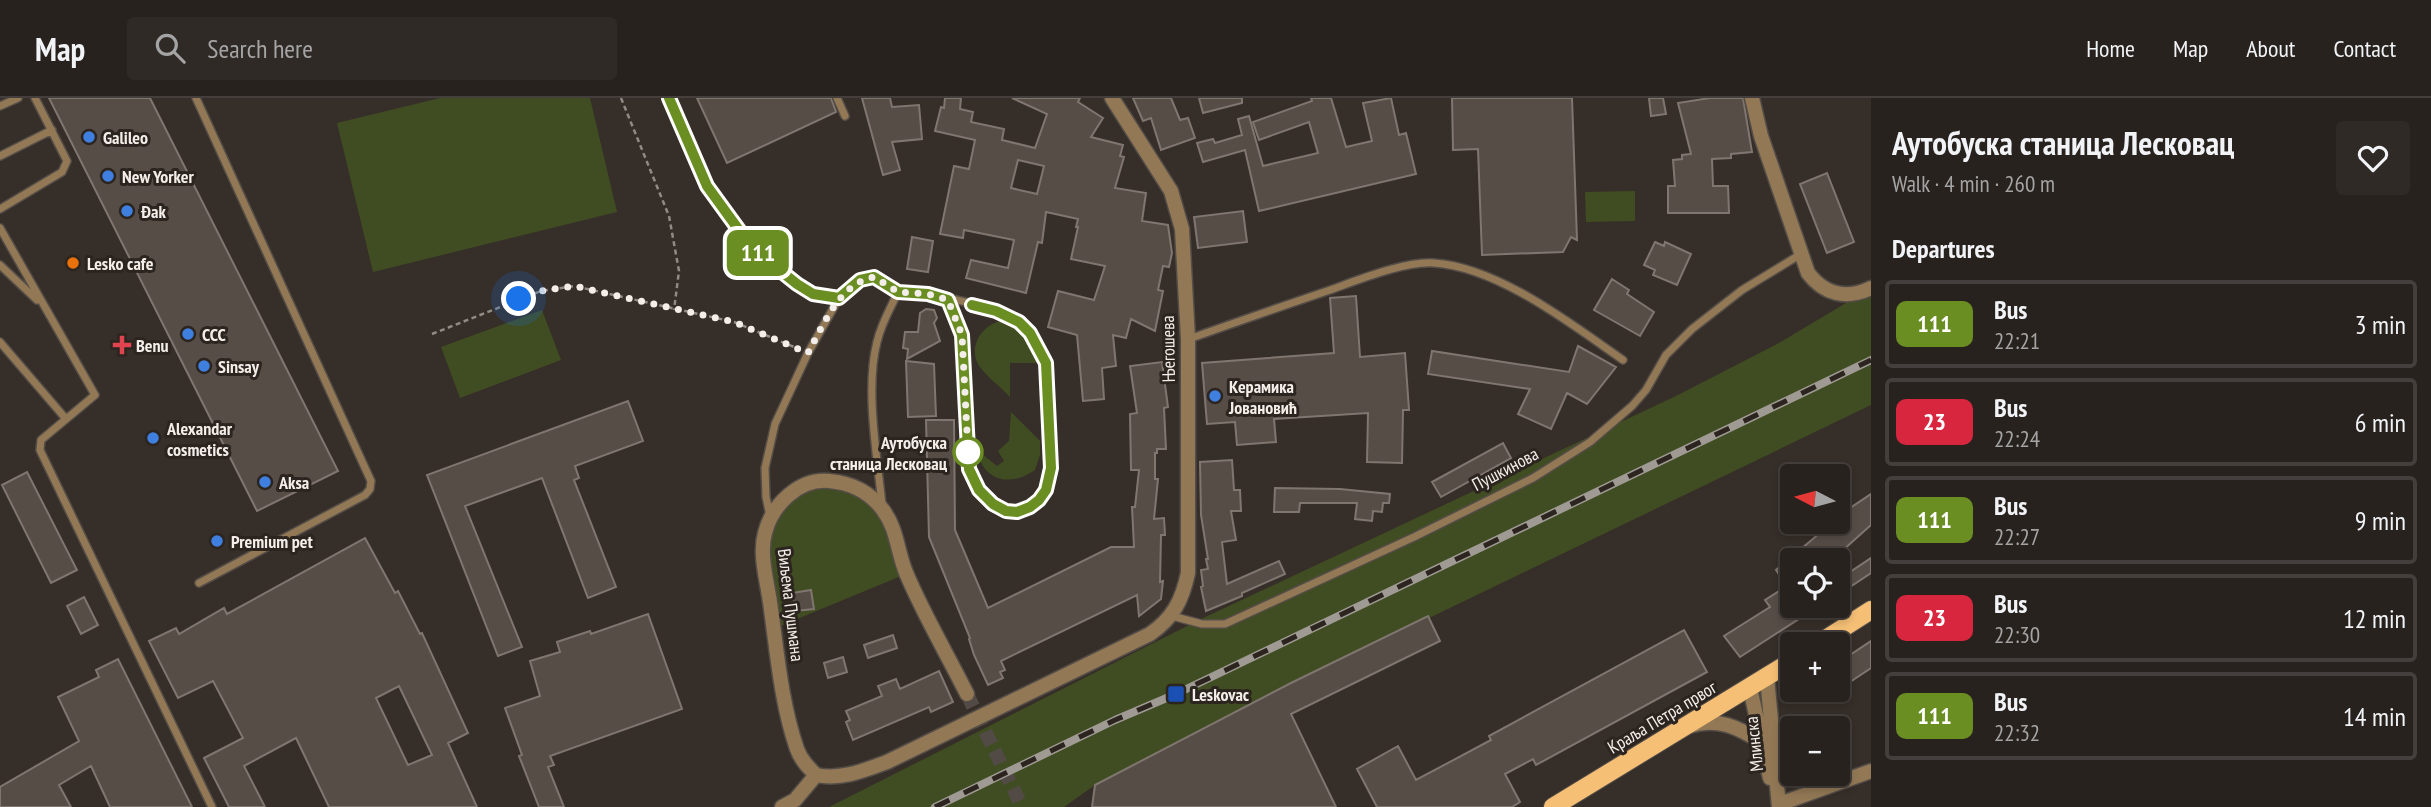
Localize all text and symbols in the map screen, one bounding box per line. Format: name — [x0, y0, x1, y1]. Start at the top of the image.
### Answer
search box — [127, 17, 617, 80]
text: Map — [35, 27, 85, 70]
icon: search — [151, 29, 189, 67]
text: Search here — [207, 32, 313, 65]
text: Home — [2086, 33, 2135, 64]
text: Map — [2173, 33, 2208, 64]
text: About — [2246, 33, 2295, 64]
text: Contact — [2333, 33, 2396, 64]
text: Аутобуска станица Лесковац — [1892, 121, 2234, 164]
button: heart — [2336, 121, 2410, 195]
place label: Galileo — [103, 126, 148, 149]
marker: Galileo — [81, 129, 97, 145]
place label: New Yorker — [122, 165, 195, 188]
marker: New Yorker — [100, 168, 116, 184]
text: Walk · 4 min · 260 m — [1892, 169, 2055, 198]
place label: Đak — [140, 200, 166, 223]
marker: Đak — [119, 203, 135, 219]
line badge: 111 — [718, 230, 798, 276]
text: Departures — [1892, 232, 1995, 265]
text: 111 — [741, 237, 775, 268]
place label: Lesko cafe — [87, 252, 154, 275]
marker: Lesko cafe — [65, 255, 81, 271]
your location — [501, 281, 536, 316]
text: Bus — [1994, 293, 2027, 326]
text: 111 — [1917, 308, 1952, 339]
text: 3 min — [2355, 308, 2406, 341]
street label: Његошева — [1156, 315, 1180, 383]
place label: CCC — [202, 323, 226, 346]
marker: CCC — [180, 326, 196, 342]
text: 22:21 — [1994, 326, 2040, 355]
place label: Benu — [136, 334, 169, 357]
marker: Benu — [114, 337, 130, 353]
place label: Sinsay — [218, 355, 260, 378]
marker: Sinsay — [196, 358, 212, 374]
place label: Керамика Јовановић — [1228, 375, 1297, 419]
marker: Керамика Јовановић — [1207, 388, 1223, 404]
text: Bus — [1994, 391, 2027, 424]
text: 23 — [1923, 406, 1946, 437]
text: 6 min — [2355, 406, 2406, 439]
place label: Alexandar cosmetics — [166, 417, 233, 461]
text: 22:24 — [1994, 424, 2040, 453]
marker: Alexandar cosmetics — [145, 430, 161, 446]
place label: Аутобуска станица Лесковац — [830, 431, 948, 475]
marker: Аутобуска станица Лесковац — [953, 437, 983, 467]
street label: Пушкинова — [1468, 442, 1542, 496]
north arrow — [1780, 464, 1850, 534]
map controls — [1780, 464, 1850, 786]
place label: Aksa — [278, 471, 309, 494]
marker: Aksa — [257, 474, 273, 490]
text: Bus — [1994, 489, 2027, 522]
text: 111 — [1917, 504, 1952, 535]
text: 9 min — [2355, 504, 2406, 537]
text: 22:27 — [1994, 522, 2040, 551]
place label: Premium pet — [231, 530, 314, 553]
marker: Premium pet — [209, 533, 225, 549]
street label: Виљема Пушмана — [773, 547, 809, 663]
button: locate — [1780, 548, 1850, 618]
text: Bus — [1994, 587, 2027, 620]
text: 23 — [1923, 602, 1946, 633]
text: 12 min — [2343, 602, 2406, 635]
text: 22:30 — [1994, 620, 2040, 649]
button: + — [1780, 632, 1850, 702]
street label: Краља Петра првог — [1603, 675, 1721, 759]
place label: Leskovac — [1192, 683, 1250, 706]
marker: Leskovac — [1166, 684, 1186, 704]
text: Bus — [1994, 685, 2027, 718]
text: 111 — [1917, 700, 1952, 731]
text: 14 min — [2343, 700, 2406, 733]
street label: Млинска — [1740, 715, 1768, 773]
button: − — [1780, 716, 1850, 786]
text: 22:32 — [1994, 718, 2040, 747]

